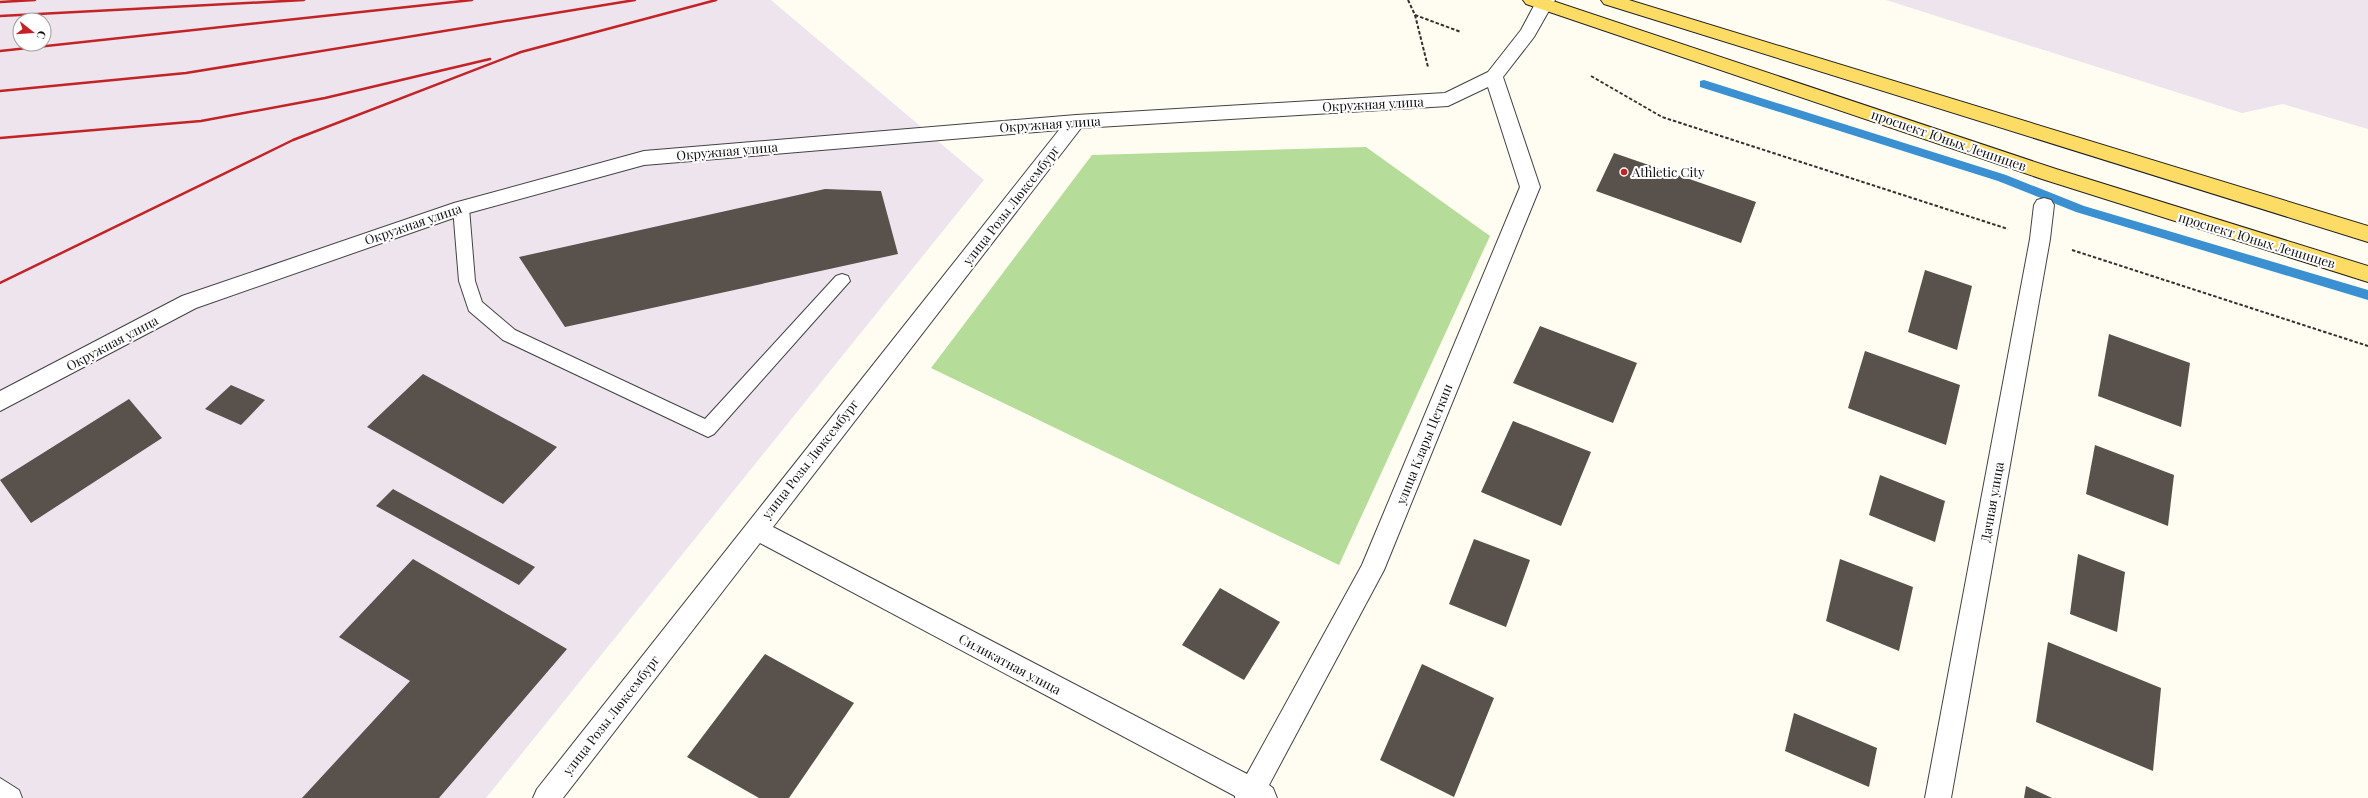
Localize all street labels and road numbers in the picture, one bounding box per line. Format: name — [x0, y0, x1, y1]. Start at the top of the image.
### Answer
street label: Окружная улица — [1322, 92, 1425, 115]
street label: проспект Юных Ленинцев — [1869, 105, 2029, 174]
street label: Окружная улица — [999, 111, 1102, 136]
street label: Окружная улица — [676, 138, 779, 163]
street label: улица Розы Люксембург — [958, 141, 1063, 269]
street label: Окружная улица — [362, 199, 464, 248]
street label: проспект Юных Ленинцев — [2177, 208, 2338, 272]
street label: Окружная улица — [63, 311, 161, 374]
street label: улица Клары Цеткин — [1391, 381, 1456, 508]
street label: улица Розы Люксембург — [757, 395, 862, 523]
street label: Дачная улица — [1976, 460, 2007, 543]
street label: Силикатная улица — [956, 629, 1065, 698]
street label: улица Розы Люксембург — [558, 651, 663, 779]

